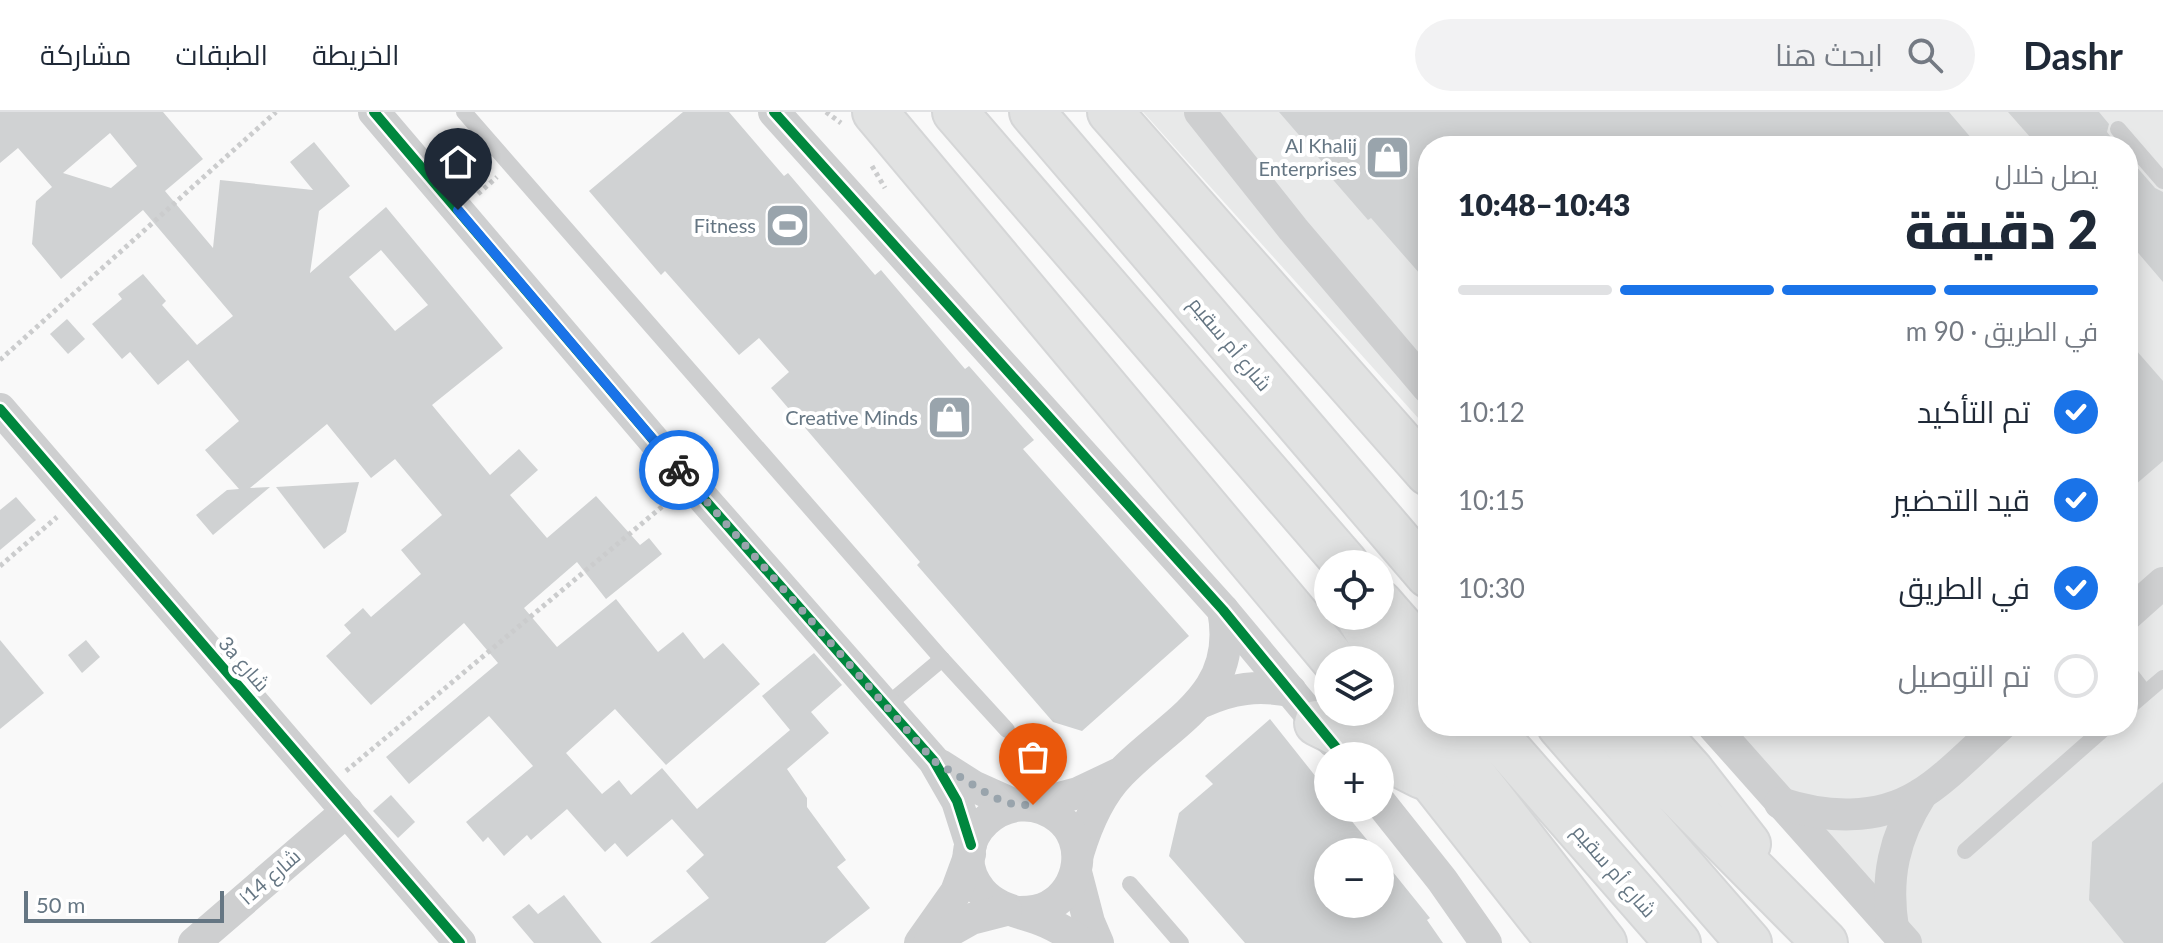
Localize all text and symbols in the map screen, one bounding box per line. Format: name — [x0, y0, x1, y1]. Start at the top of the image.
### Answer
search box — [1415, 19, 1975, 91]
text: Dashr — [2023, 32, 2123, 78]
icon: search — [1903, 33, 1947, 77]
text: ابحث هنا — [1775, 36, 1883, 72]
text: مشاركة — [40, 37, 131, 71]
text: الطبقات — [175, 37, 268, 71]
text: الخريطة — [312, 37, 399, 71]
pin — [424, 128, 492, 210]
place label: Al Khalij Enterprises — [1259, 133, 1357, 180]
shop icon: Al Khalij Enterprises — [1364, 133, 1412, 181]
icon: home — [436, 140, 480, 184]
text: يصل خلال — [1995, 158, 2098, 190]
text: 10:43–10:48 — [1458, 186, 1631, 222]
text: 2 دقيقة — [1905, 198, 2098, 260]
sports icon: Fitness — [763, 202, 811, 250]
place label: Fitness — [694, 213, 756, 237]
street label: شارع أم سقيم — [1182, 291, 1277, 397]
text: في الطريق · 90 m — [1906, 315, 2098, 347]
icon: check — [2054, 390, 2098, 434]
text: تم التأكيد — [1917, 393, 2030, 429]
shop icon: Creative Minds — [925, 394, 973, 442]
text: 10:12 — [1458, 396, 1525, 428]
place label: Creative Minds — [785, 405, 918, 429]
courier — [639, 430, 719, 510]
icon: bike — [657, 448, 701, 492]
icon: check — [2054, 478, 2098, 522]
text: قيد التحضير — [1893, 481, 2030, 517]
text: 10:15 — [1458, 484, 1525, 516]
map controls — [1314, 550, 1394, 918]
button: locate — [1314, 550, 1394, 630]
icon: check — [2054, 566, 2098, 610]
text: في الطريق — [1899, 569, 2030, 605]
text: 10:30 — [1458, 572, 1525, 604]
street label: 3a شارع — [212, 631, 275, 698]
button: layers — [1314, 646, 1394, 726]
text: تم التوصيل — [1898, 657, 2030, 693]
pin — [999, 723, 1067, 805]
icon: bag — [1011, 735, 1055, 779]
button: + — [1314, 742, 1394, 822]
street label: شارع أم سقيم — [1566, 819, 1662, 924]
button: − — [1314, 838, 1394, 918]
street label: شارع 14ا — [234, 843, 307, 911]
scale bar — [24, 887, 224, 923]
text: 50 m — [36, 891, 85, 918]

